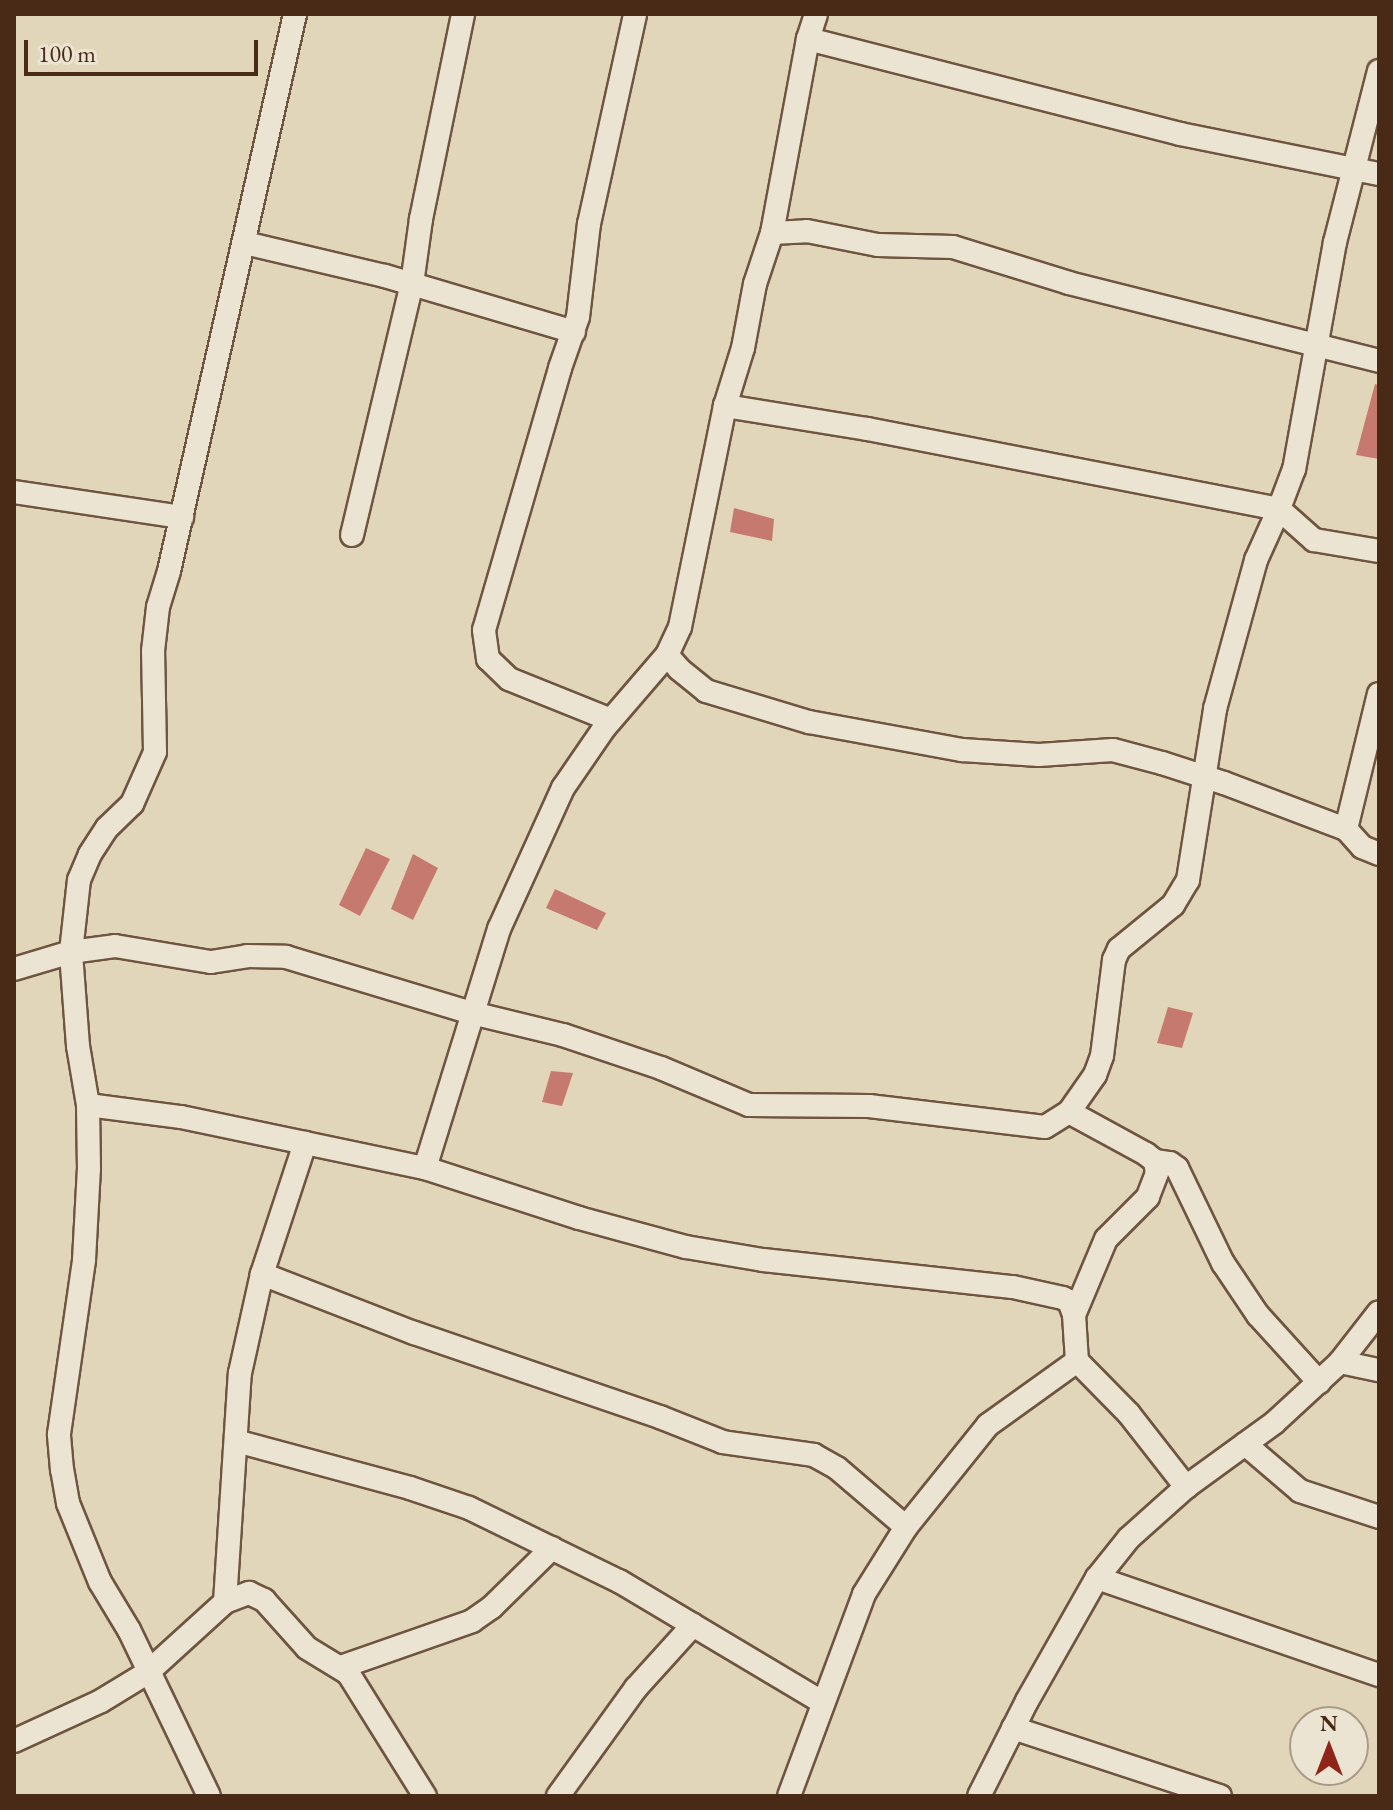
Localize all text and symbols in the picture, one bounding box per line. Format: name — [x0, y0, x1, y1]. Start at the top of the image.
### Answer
scale bar — [28, 24, 262, 74]
text: 100 m — [38, 38, 96, 69]
north arrow — [1289, 1706, 1369, 1786]
text: N — [1320, 1709, 1338, 1738]

